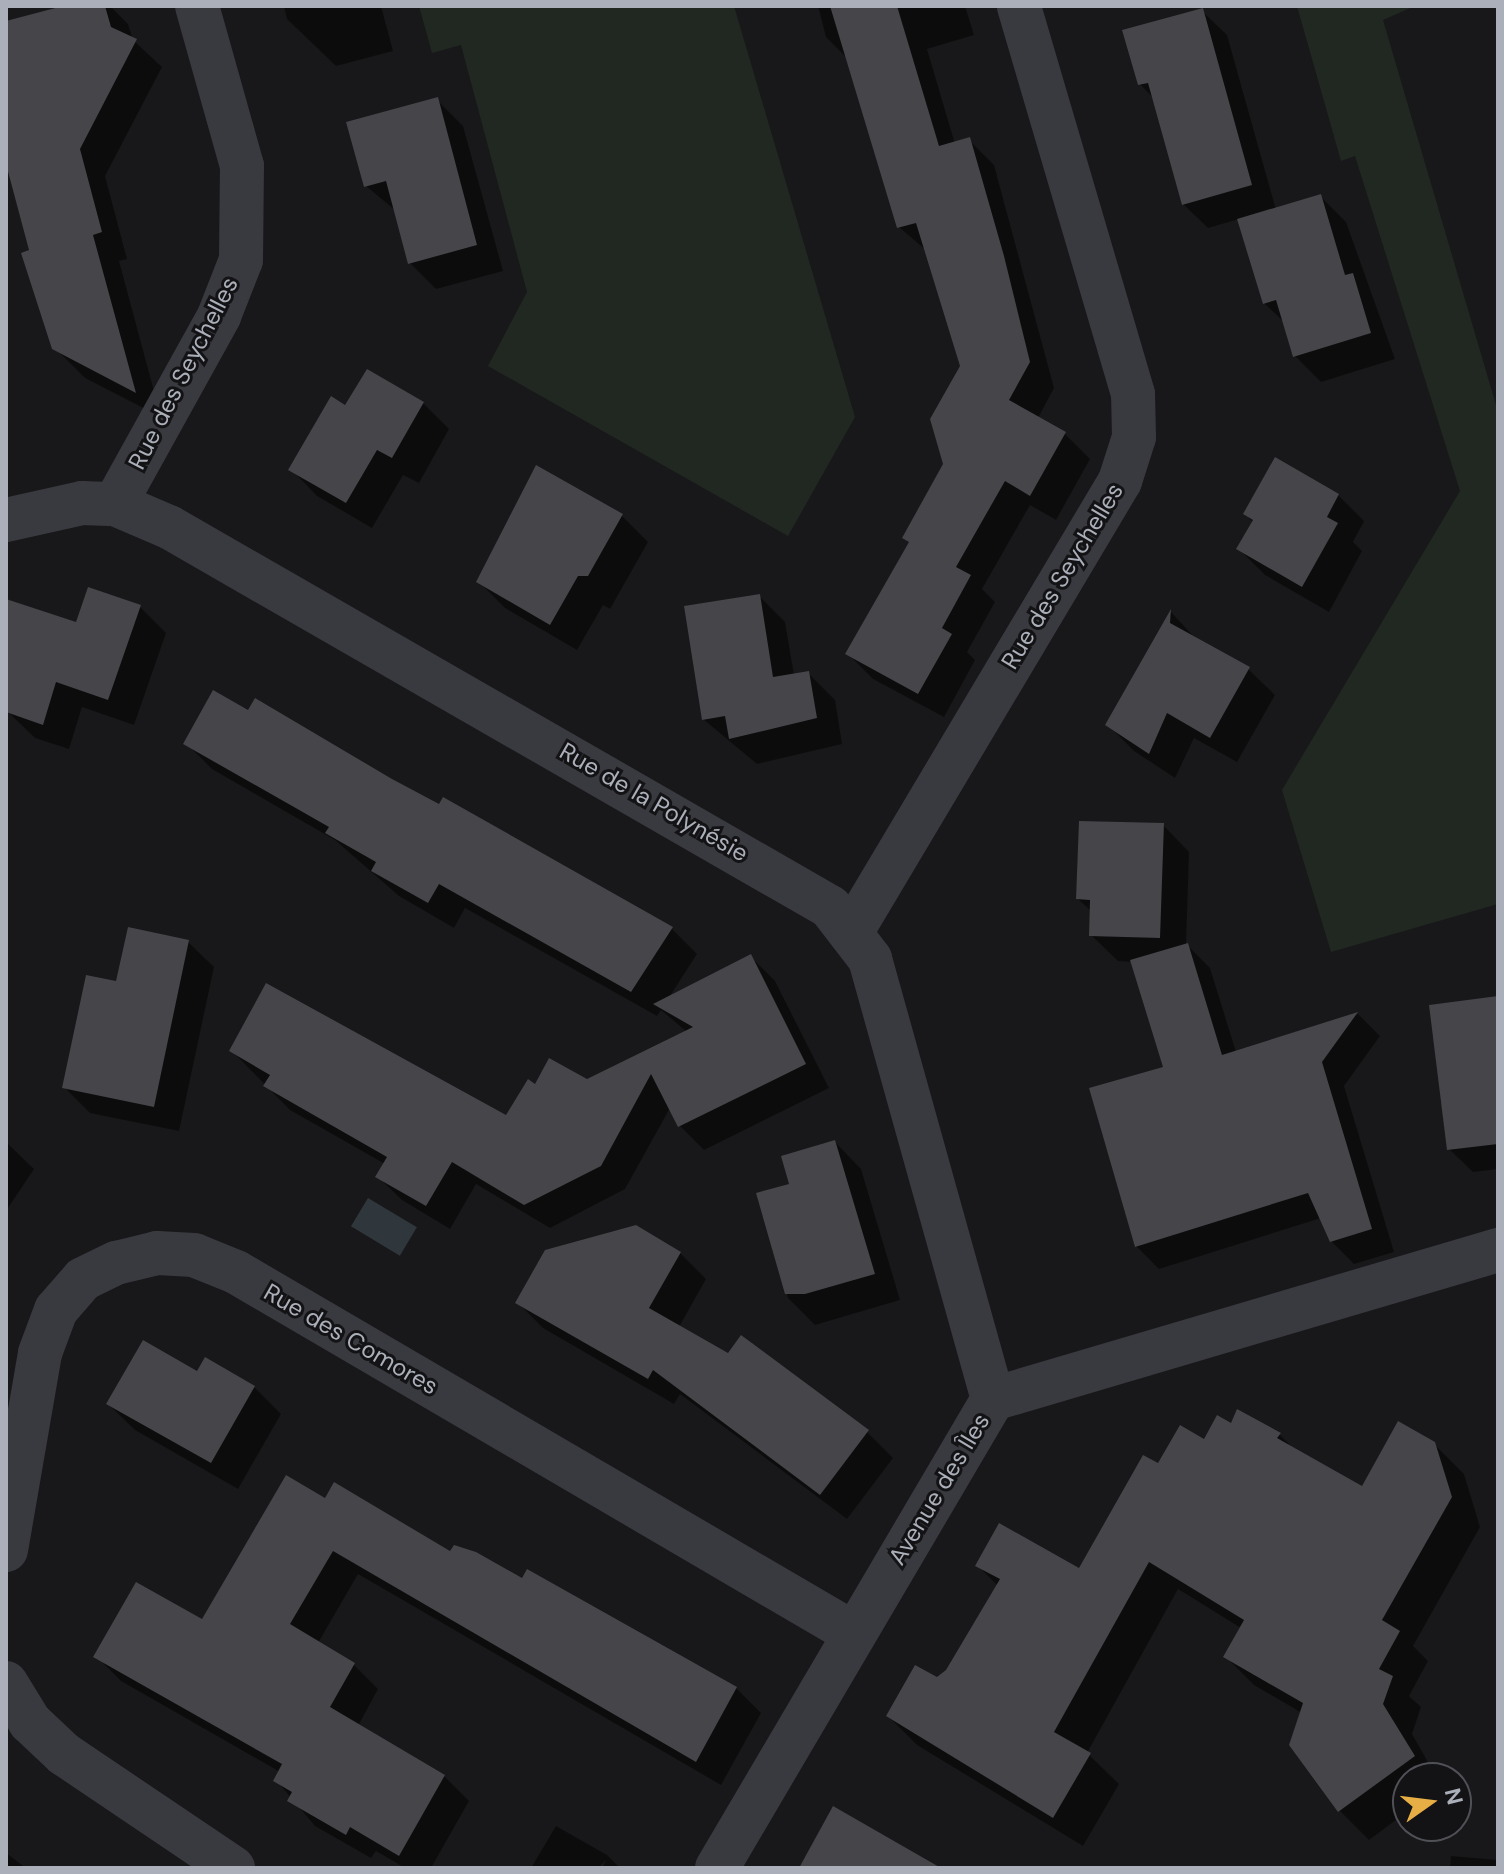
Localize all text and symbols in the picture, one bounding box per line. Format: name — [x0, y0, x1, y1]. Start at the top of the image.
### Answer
street label: Rue des Seychelles — [122, 272, 244, 474]
street label: Rue des Seychelles — [995, 478, 1129, 674]
street label: Rue de la Polynésie — [555, 736, 753, 868]
street label: Rue des Comores — [259, 1277, 443, 1401]
street label: Avenue des Îles — [882, 1408, 996, 1570]
north arrow — [1392, 1762, 1472, 1842]
text: N — [1438, 1785, 1470, 1808]

